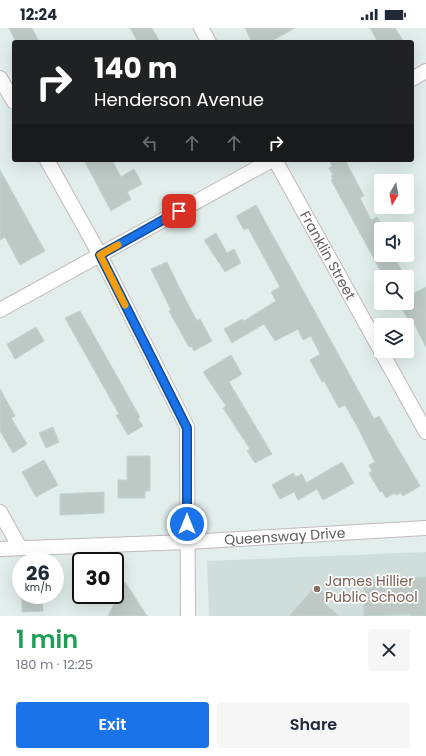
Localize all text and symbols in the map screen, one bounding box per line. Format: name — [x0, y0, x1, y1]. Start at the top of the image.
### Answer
text: 12:24 — [20, 4, 57, 25]
text: 140 m — [94, 49, 177, 88]
icon: right — [28, 56, 80, 108]
text: Henderson Avenue — [94, 87, 264, 112]
icon: left — [139, 132, 161, 154]
icon: ahead — [181, 132, 203, 154]
icon: ahead — [223, 132, 245, 154]
icon: right — [265, 132, 287, 154]
north arrow — [374, 174, 414, 214]
map controls — [374, 174, 414, 358]
pin — [162, 194, 196, 228]
icon: arrive — [168, 200, 190, 222]
street label: Franklin Street — [295, 207, 361, 303]
button: sound — [374, 222, 414, 262]
button: search — [374, 270, 414, 310]
button: layers — [374, 318, 414, 358]
position arrow — [166, 503, 208, 545]
street label: Queensway Drive — [224, 523, 346, 550]
speed limit sign: 30 — [72, 552, 124, 604]
text: 26 — [26, 559, 50, 587]
place label: James Hillier Public School — [325, 571, 418, 607]
text: km/h — [25, 580, 51, 595]
marker: James Hillier Public School — [312, 584, 322, 594]
text: 1 min — [16, 623, 78, 656]
button: close — [368, 629, 410, 671]
text: 180 m · 12:25 — [16, 655, 93, 674]
button: Exit — [16, 702, 209, 748]
button: Share — [217, 702, 410, 748]

